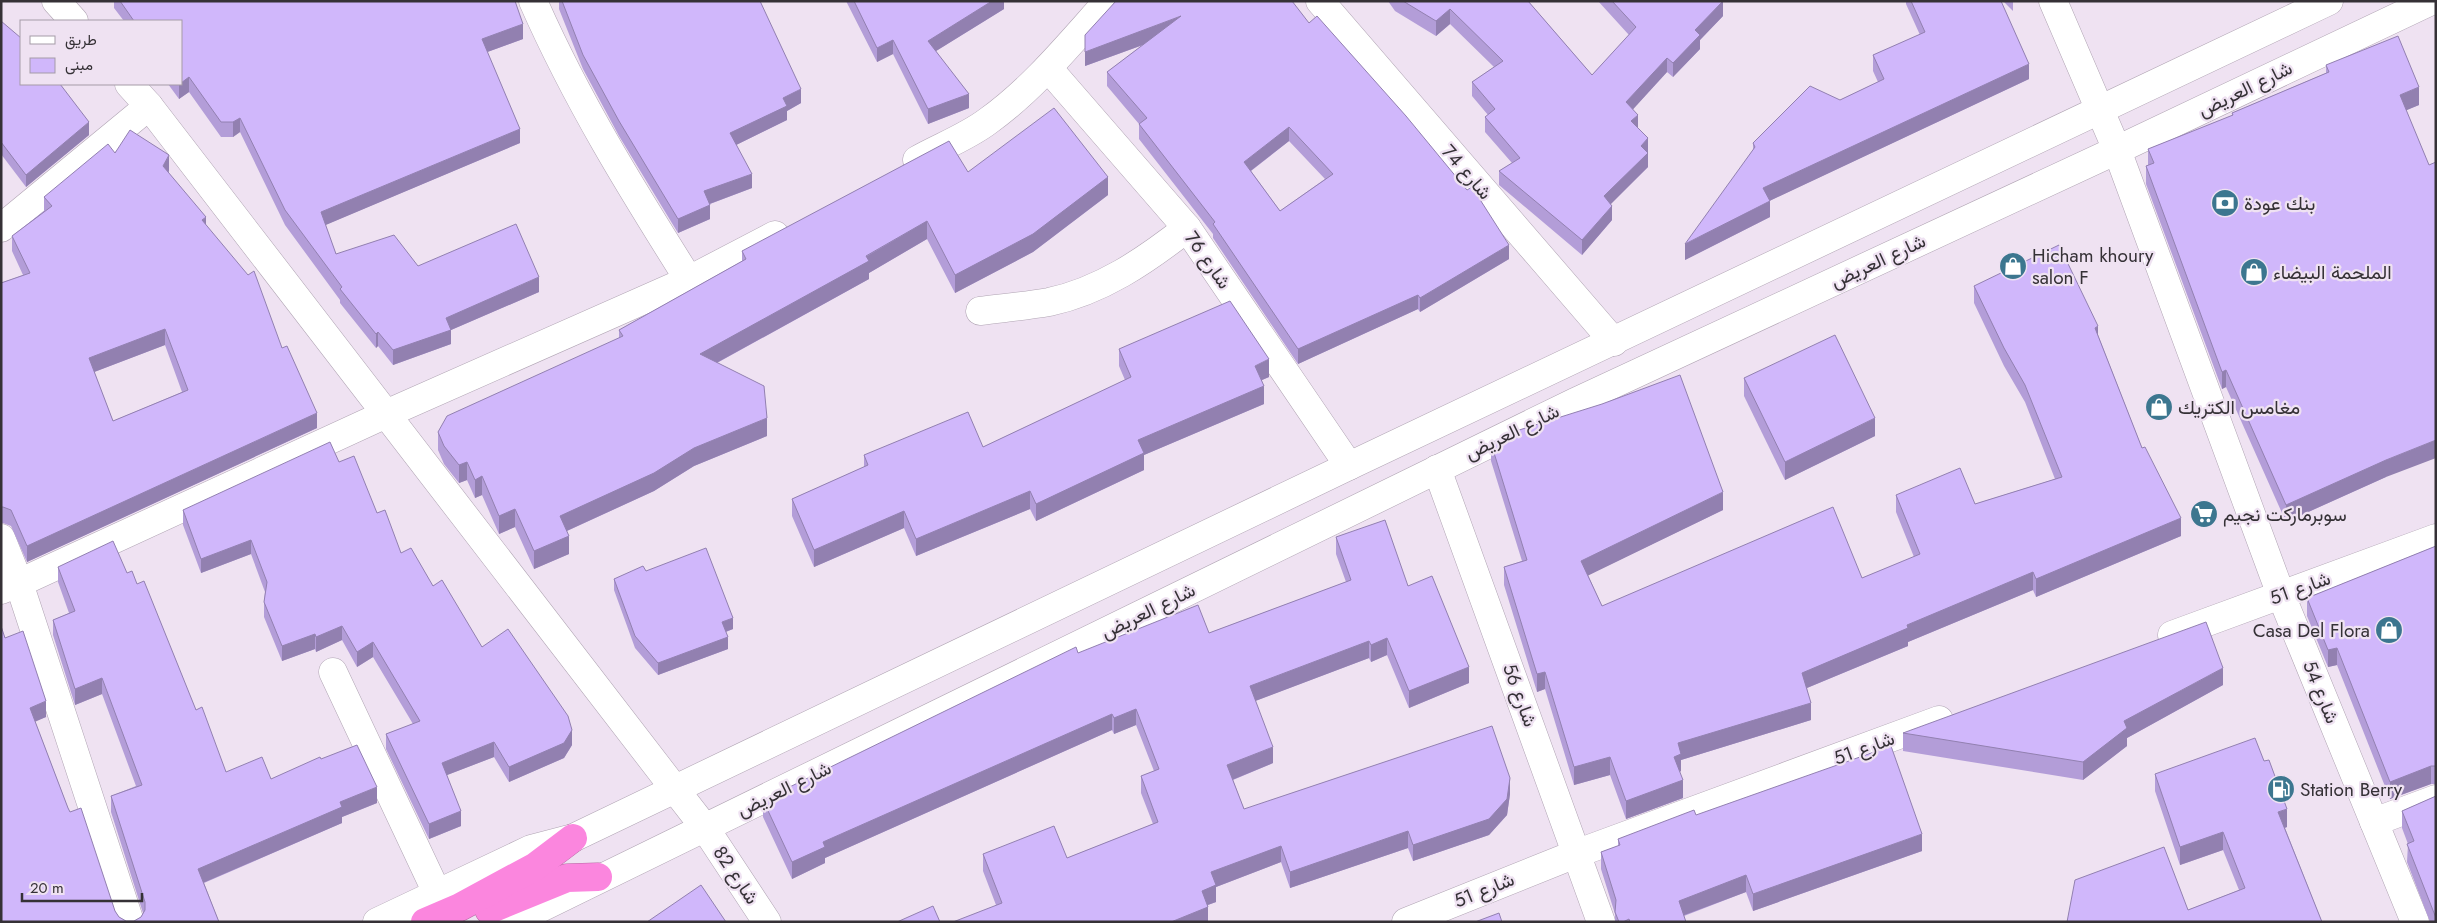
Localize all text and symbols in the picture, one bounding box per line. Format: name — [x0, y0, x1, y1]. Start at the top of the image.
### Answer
legend — [20, 20, 182, 85]
text: طريق — [65, 29, 97, 51]
text: مبنى — [65, 54, 93, 76]
street label: شارع العريض — [2193, 54, 2297, 124]
street label: شارع 74 — [1435, 139, 1499, 205]
bank icon: بنك عودة — [2210, 188, 2240, 218]
place label: بنك عودة — [2244, 190, 2315, 217]
street label: شارع 76 — [1178, 226, 1238, 294]
street label: شارع العريض — [1826, 227, 1930, 295]
place label: Hicham khoury salon F — [2032, 242, 2154, 291]
shop icon: Hicham khoury salon F — [1998, 251, 2028, 281]
shop icon: الملحمة البيضاء — [2239, 257, 2269, 287]
place label: الملحمة البيضاء — [2273, 259, 2392, 286]
shop icon: مغامس الكتريك — [2144, 392, 2174, 422]
place label: مغامس الكتريك — [2178, 394, 2300, 421]
street label: شارع العريض — [1460, 397, 1564, 467]
supermarket icon: سوبرماركت نجيم — [2189, 499, 2219, 529]
place label: سوبرماركت نجيم — [2223, 501, 2347, 528]
street label: شارع 51 — [2266, 565, 2334, 611]
street label: شارع العريض — [1096, 576, 1200, 646]
shop icon: Casa Del Flora — [2374, 615, 2404, 645]
place label: Casa Del Flora — [2253, 617, 2370, 644]
street label: شارع 54 — [2296, 656, 2346, 728]
street label: شارع 56 — [1496, 660, 1544, 730]
street label: شارع 51 — [1830, 725, 1898, 771]
street label: شارع العريض — [732, 754, 836, 824]
fuel station icon: Station Berry — [2266, 774, 2296, 804]
place label: Station Berry — [2300, 776, 2403, 803]
street label: شارع 82 — [707, 840, 765, 910]
street label: شارع 51 — [1450, 866, 1518, 914]
scale bar — [22, 870, 142, 902]
text: 20 m — [30, 877, 64, 899]

